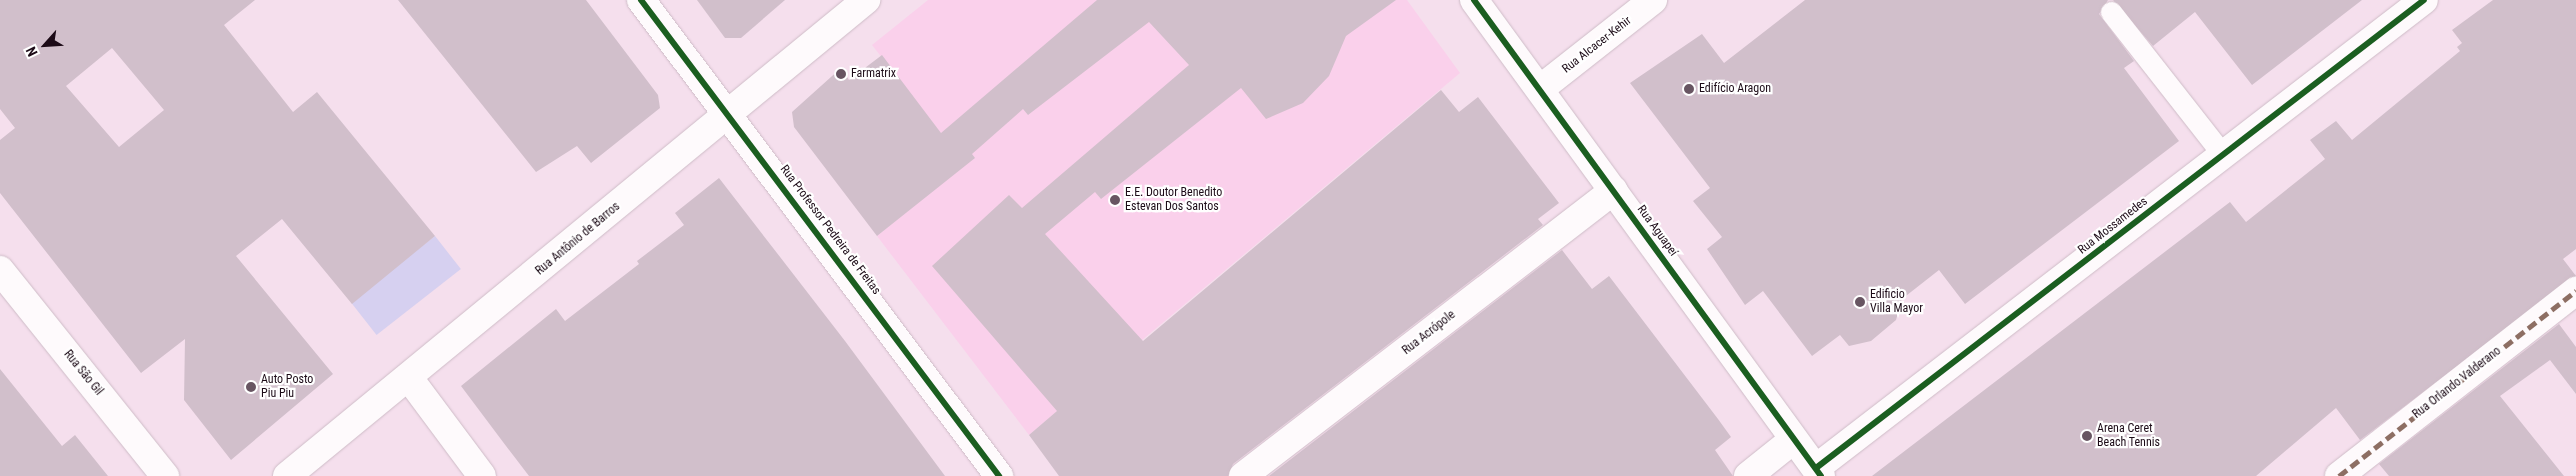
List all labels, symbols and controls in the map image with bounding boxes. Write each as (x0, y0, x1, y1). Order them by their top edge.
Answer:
street label: Rua Alcacer-Kehir (1560, 14, 1634, 76)
north arrow (20, 20, 70, 70)
text: N (22, 44, 41, 59)
place label: Farmatrix (851, 67, 896, 81)
marker: Farmatrix (835, 68, 847, 80)
place label: Edifício Aragon (1699, 82, 1771, 96)
marker: Edifício Aragon (1683, 83, 1695, 95)
street label: Rua Professor Pedreira de Freitas (777, 162, 883, 298)
place label: E.E. Doutor Benedito Estevan Dos Santos (1125, 186, 1222, 214)
marker: E.E. Doutor Benedito Estevan Dos Santos (1109, 194, 1121, 206)
street label: Rua Mossamedes (2075, 194, 2151, 258)
street label: Rua Antônio de Barros (533, 200, 623, 278)
street label: Rua Aguapeí (1634, 203, 1680, 259)
place label: Edificio Villa Mayor (1870, 288, 1923, 316)
marker: Edificio Villa Mayor (1854, 296, 1866, 308)
street label: Rua Acrópole (1400, 308, 1458, 358)
street label: Rua Orlando Valderano (2410, 344, 2504, 422)
street label: Rua São Gil (60, 347, 106, 399)
place label: Auto Posto Piu Piu (261, 373, 313, 401)
marker: Auto Posto Piu Piu (245, 381, 257, 393)
place label: Arena Ceret Beach Tennis (2097, 422, 2160, 450)
marker: Arena Ceret Beach Tennis (2081, 430, 2093, 442)

